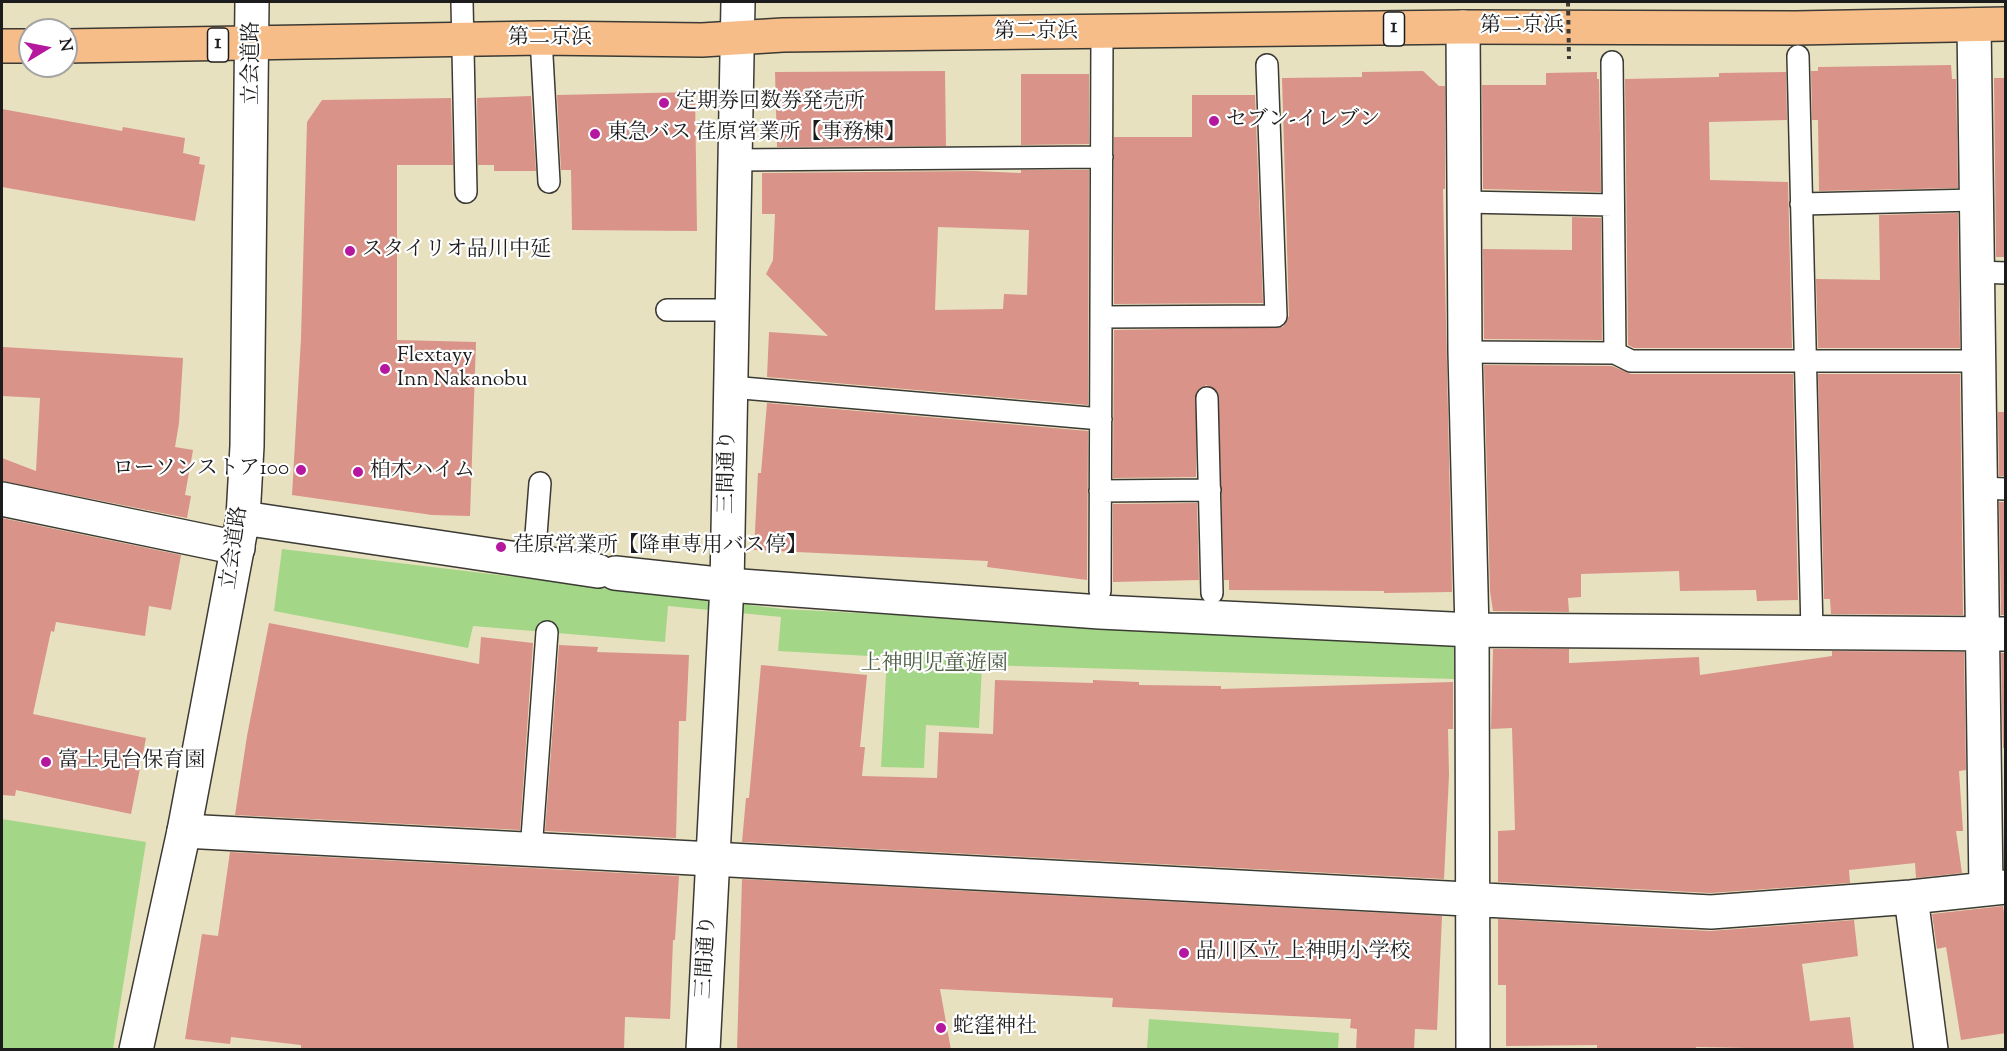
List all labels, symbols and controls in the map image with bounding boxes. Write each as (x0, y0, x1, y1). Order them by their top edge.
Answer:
road number: 1 (1384, 12, 1404, 46)
street label: 第二京浜 (1480, 14, 1564, 40)
north arrow (18, 18, 78, 78)
street label: 第二京浜 (994, 20, 1078, 46)
street label: 立会道路 (240, 21, 266, 105)
street label: 第二京浜 (508, 26, 592, 52)
road number: 1 (208, 28, 228, 62)
text: N (52, 37, 77, 53)
place label: 定期券回数券発売所 (676, 90, 865, 116)
marker: 定期券回数券発売所 (657, 96, 671, 110)
place label: セブン-イレブン (1226, 108, 1380, 134)
marker: セブン-イレブン (1207, 114, 1221, 128)
place label: 東急バス 荏原営業所【事務棟】 (607, 121, 905, 147)
marker: 東急バス 荏原営業所【事務棟】 (588, 127, 602, 141)
place label: スタイリオ品川中延 (362, 238, 551, 264)
marker: スタイリオ品川中延 (343, 244, 357, 258)
place label: Flextayy Inn Nakanobu (397, 344, 528, 394)
marker: Flextayy Inn Nakanobu (378, 362, 392, 376)
street label: 三間通り (716, 430, 742, 514)
place label: ローソンストア100 (113, 457, 289, 483)
place label: 柏木ハイム (370, 459, 475, 485)
marker: ローソンストア100 (294, 463, 308, 477)
marker: 柏木ハイム (351, 465, 365, 479)
street label: 立会道路 (218, 505, 254, 591)
place label: 荏原営業所【降車専用バス停】 (513, 534, 807, 560)
marker: 荏原営業所【降車専用バス停】 (494, 540, 508, 554)
park label: 上神明児童遊園 (861, 652, 1007, 678)
place label: 富士見台保育園 (58, 749, 205, 775)
marker: 富士見台保育園 (39, 755, 53, 769)
street label: 三間通り (693, 914, 723, 1000)
place label: 品川区立 上神明小学校 (1196, 940, 1410, 966)
marker: 品川区立 上神明小学校 (1177, 946, 1191, 960)
place label: 蛇窪神社 (953, 1015, 1037, 1041)
marker: 蛇窪神社 (934, 1021, 948, 1035)

